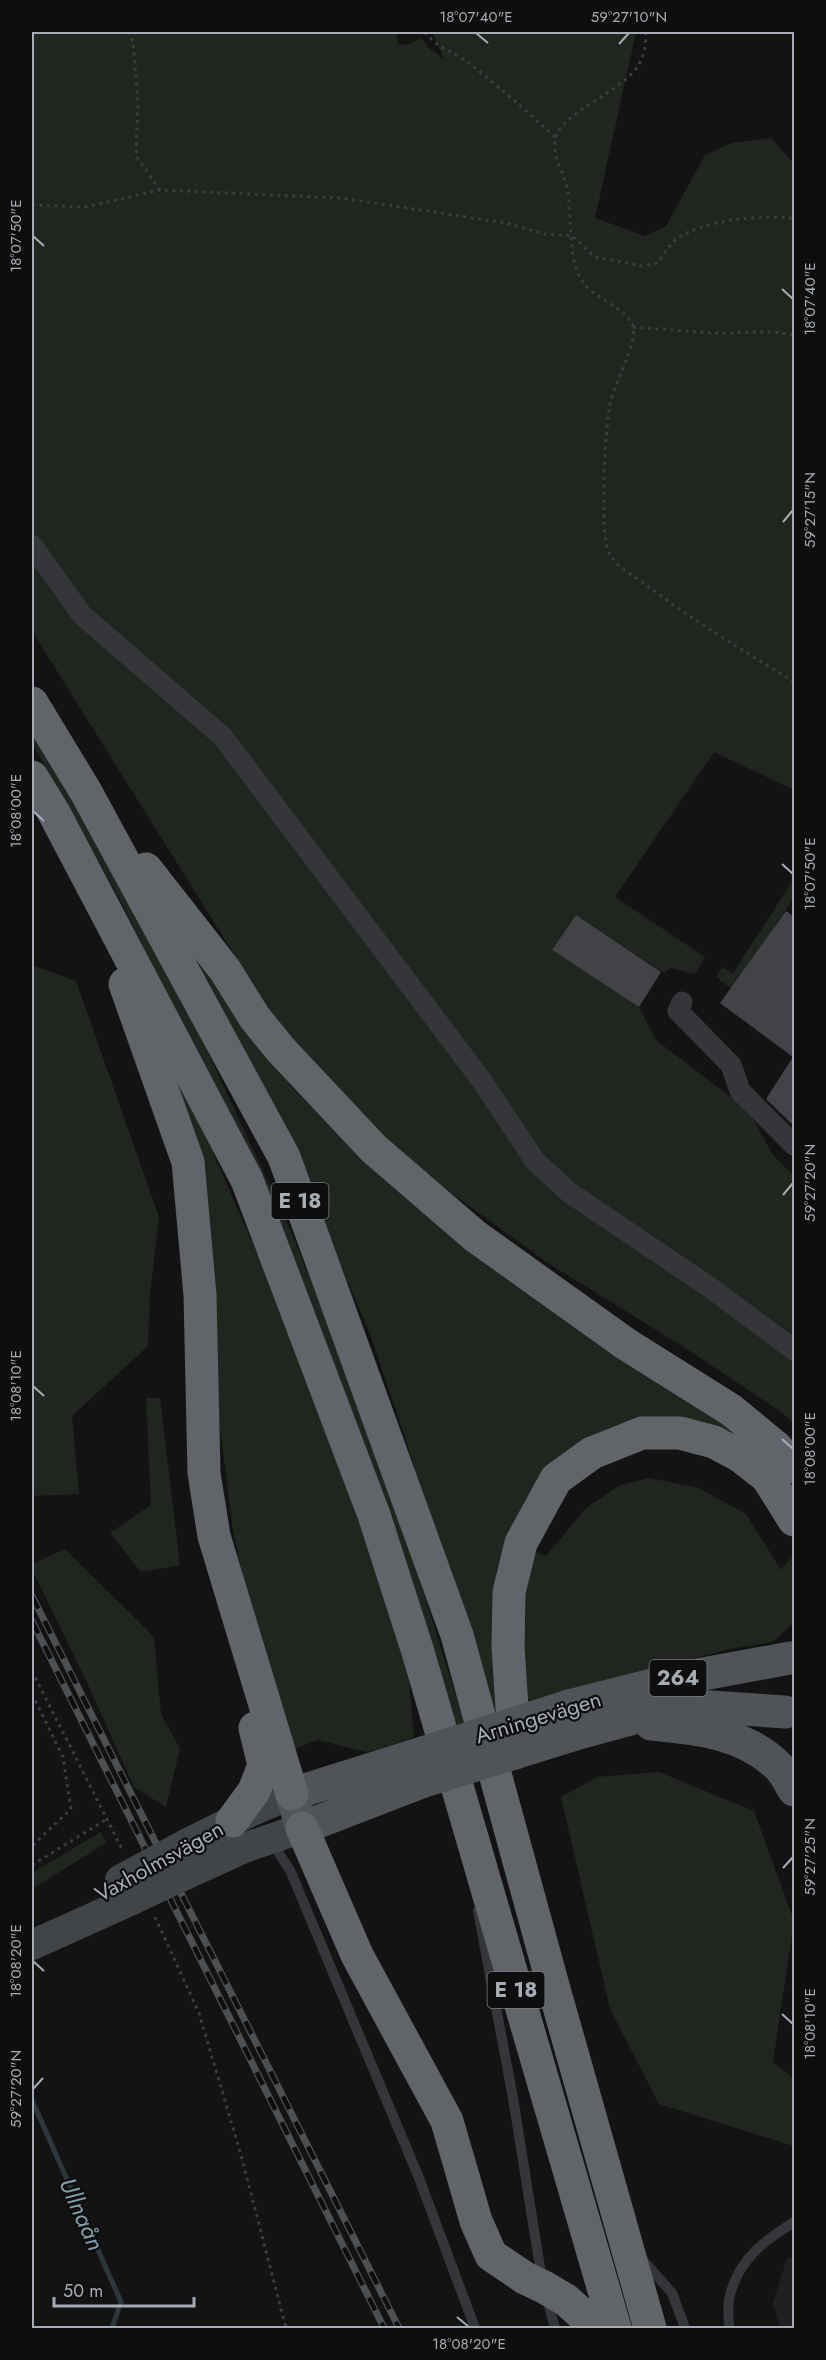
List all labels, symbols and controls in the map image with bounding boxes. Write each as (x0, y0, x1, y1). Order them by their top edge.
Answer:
text: 18°07'40"E (439, 6, 513, 28)
text: 59°27'10"N (591, 6, 667, 28)
text: 18°07'50"E (5, 200, 27, 272)
text: 18°07'40"E (799, 262, 821, 336)
text: 59°27'15"N (799, 472, 821, 548)
text: 18°08'00"E (5, 774, 27, 848)
text: 18°07'50"E (799, 838, 821, 910)
text: 59°27'20"N (799, 1144, 821, 1222)
road number: E 18 (272, 1183, 328, 1219)
text: 18°08'10"E (5, 1350, 27, 1422)
text: 18°08'00"E (799, 1412, 821, 1486)
road number: 264 (650, 1660, 706, 1696)
street label: Arningevägen (471, 1683, 605, 1751)
street label: Vaxholmsvägen (89, 1812, 229, 1910)
text: 59°27'25"N (799, 1818, 821, 1896)
text: 18°08'20"E (5, 1924, 27, 1998)
road number: E 18 (488, 1972, 544, 2008)
text: 18°08'10"E (799, 1988, 821, 2060)
text: 59°27'20"N (5, 2050, 27, 2128)
water label: Ullnaån (50, 2172, 114, 2256)
scale bar (54, 2270, 194, 2308)
text: 50 m (63, 2278, 103, 2304)
text: 18°08'20"E (432, 2333, 506, 2355)

